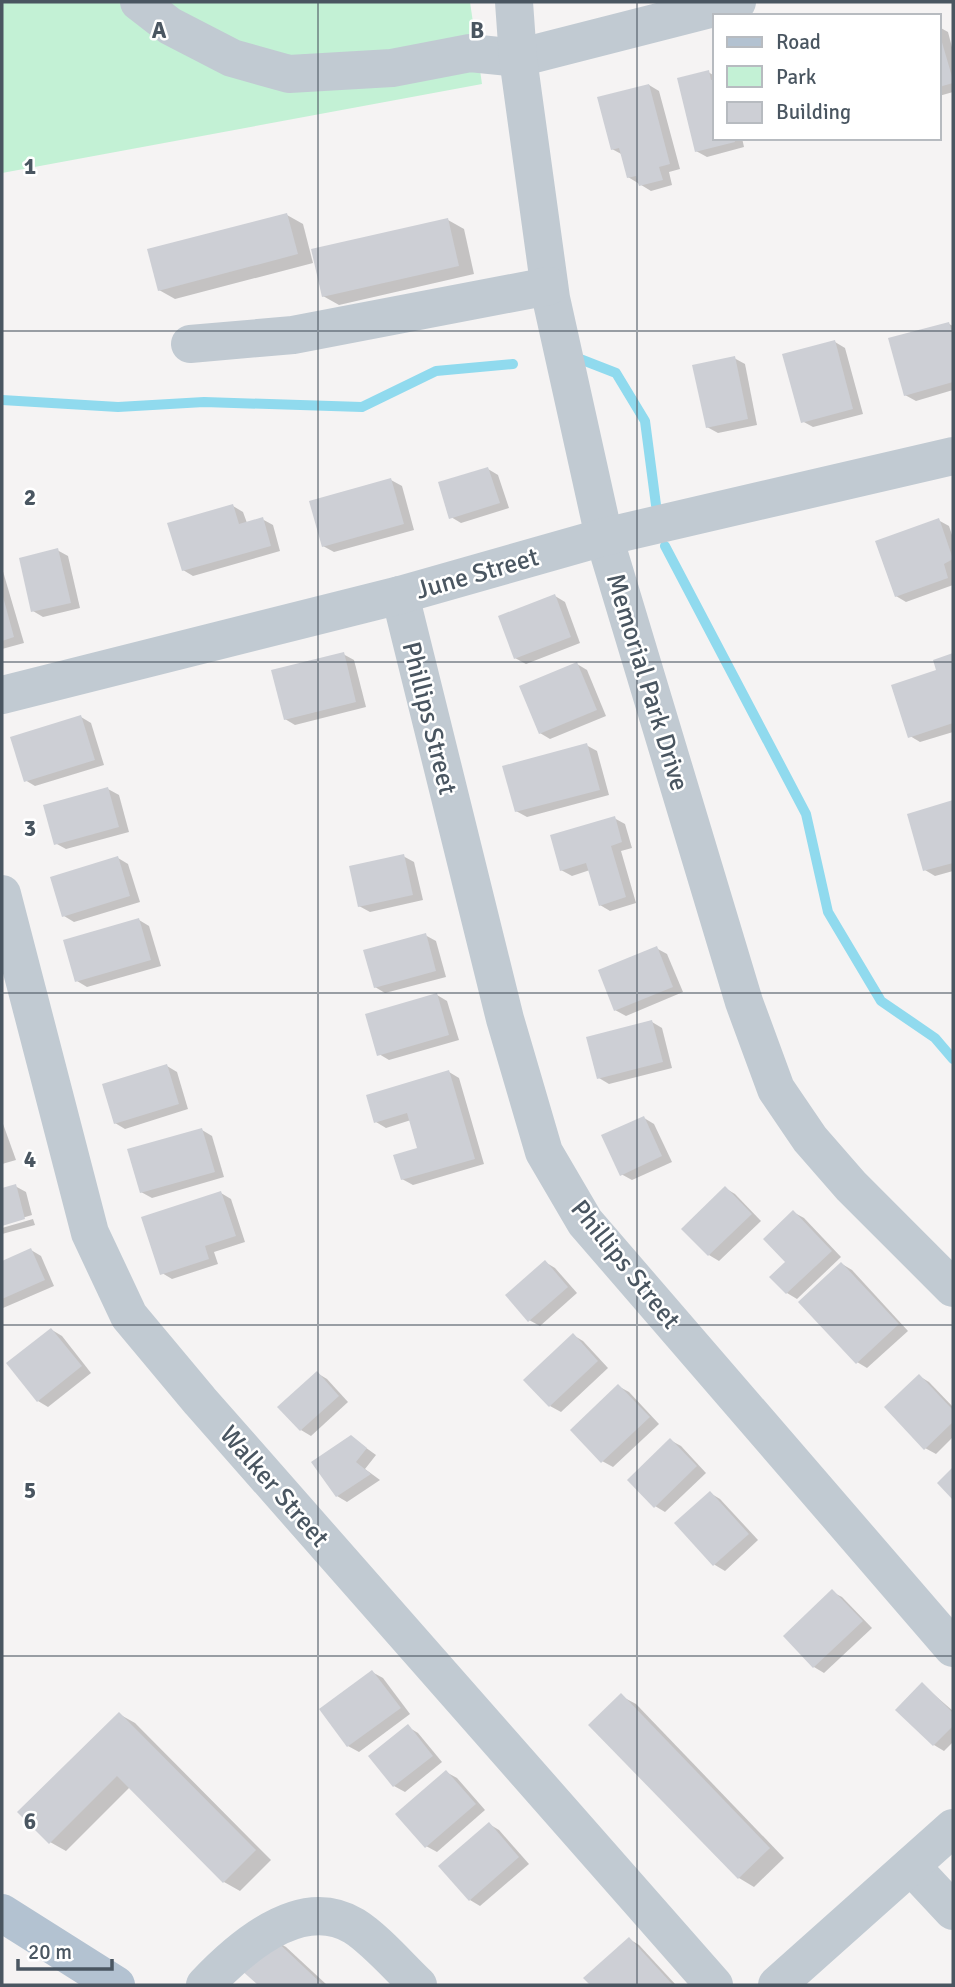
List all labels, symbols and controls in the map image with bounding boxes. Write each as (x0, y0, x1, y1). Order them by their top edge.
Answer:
legend (713, 14, 941, 140)
text: A (152, 16, 167, 45)
text: B (470, 16, 484, 45)
text: Road (776, 29, 821, 55)
text: Park (776, 64, 817, 90)
text: Building (776, 99, 851, 125)
text: 1 (24, 152, 36, 181)
text: 2 (24, 483, 36, 512)
street label: June Street (412, 541, 543, 607)
street label: Memorial Park Drive (599, 570, 695, 795)
street label: Phillips Street (395, 638, 463, 798)
text: 3 (24, 814, 36, 843)
text: 4 (24, 1145, 36, 1174)
street label: Phillips Street (564, 1194, 687, 1336)
street label: Walker Street (213, 1419, 336, 1554)
text: 5 (24, 1476, 36, 1505)
text: 6 (24, 1807, 36, 1836)
scale bar (18, 1927, 112, 1971)
text: 20 m (28, 1939, 72, 1965)

